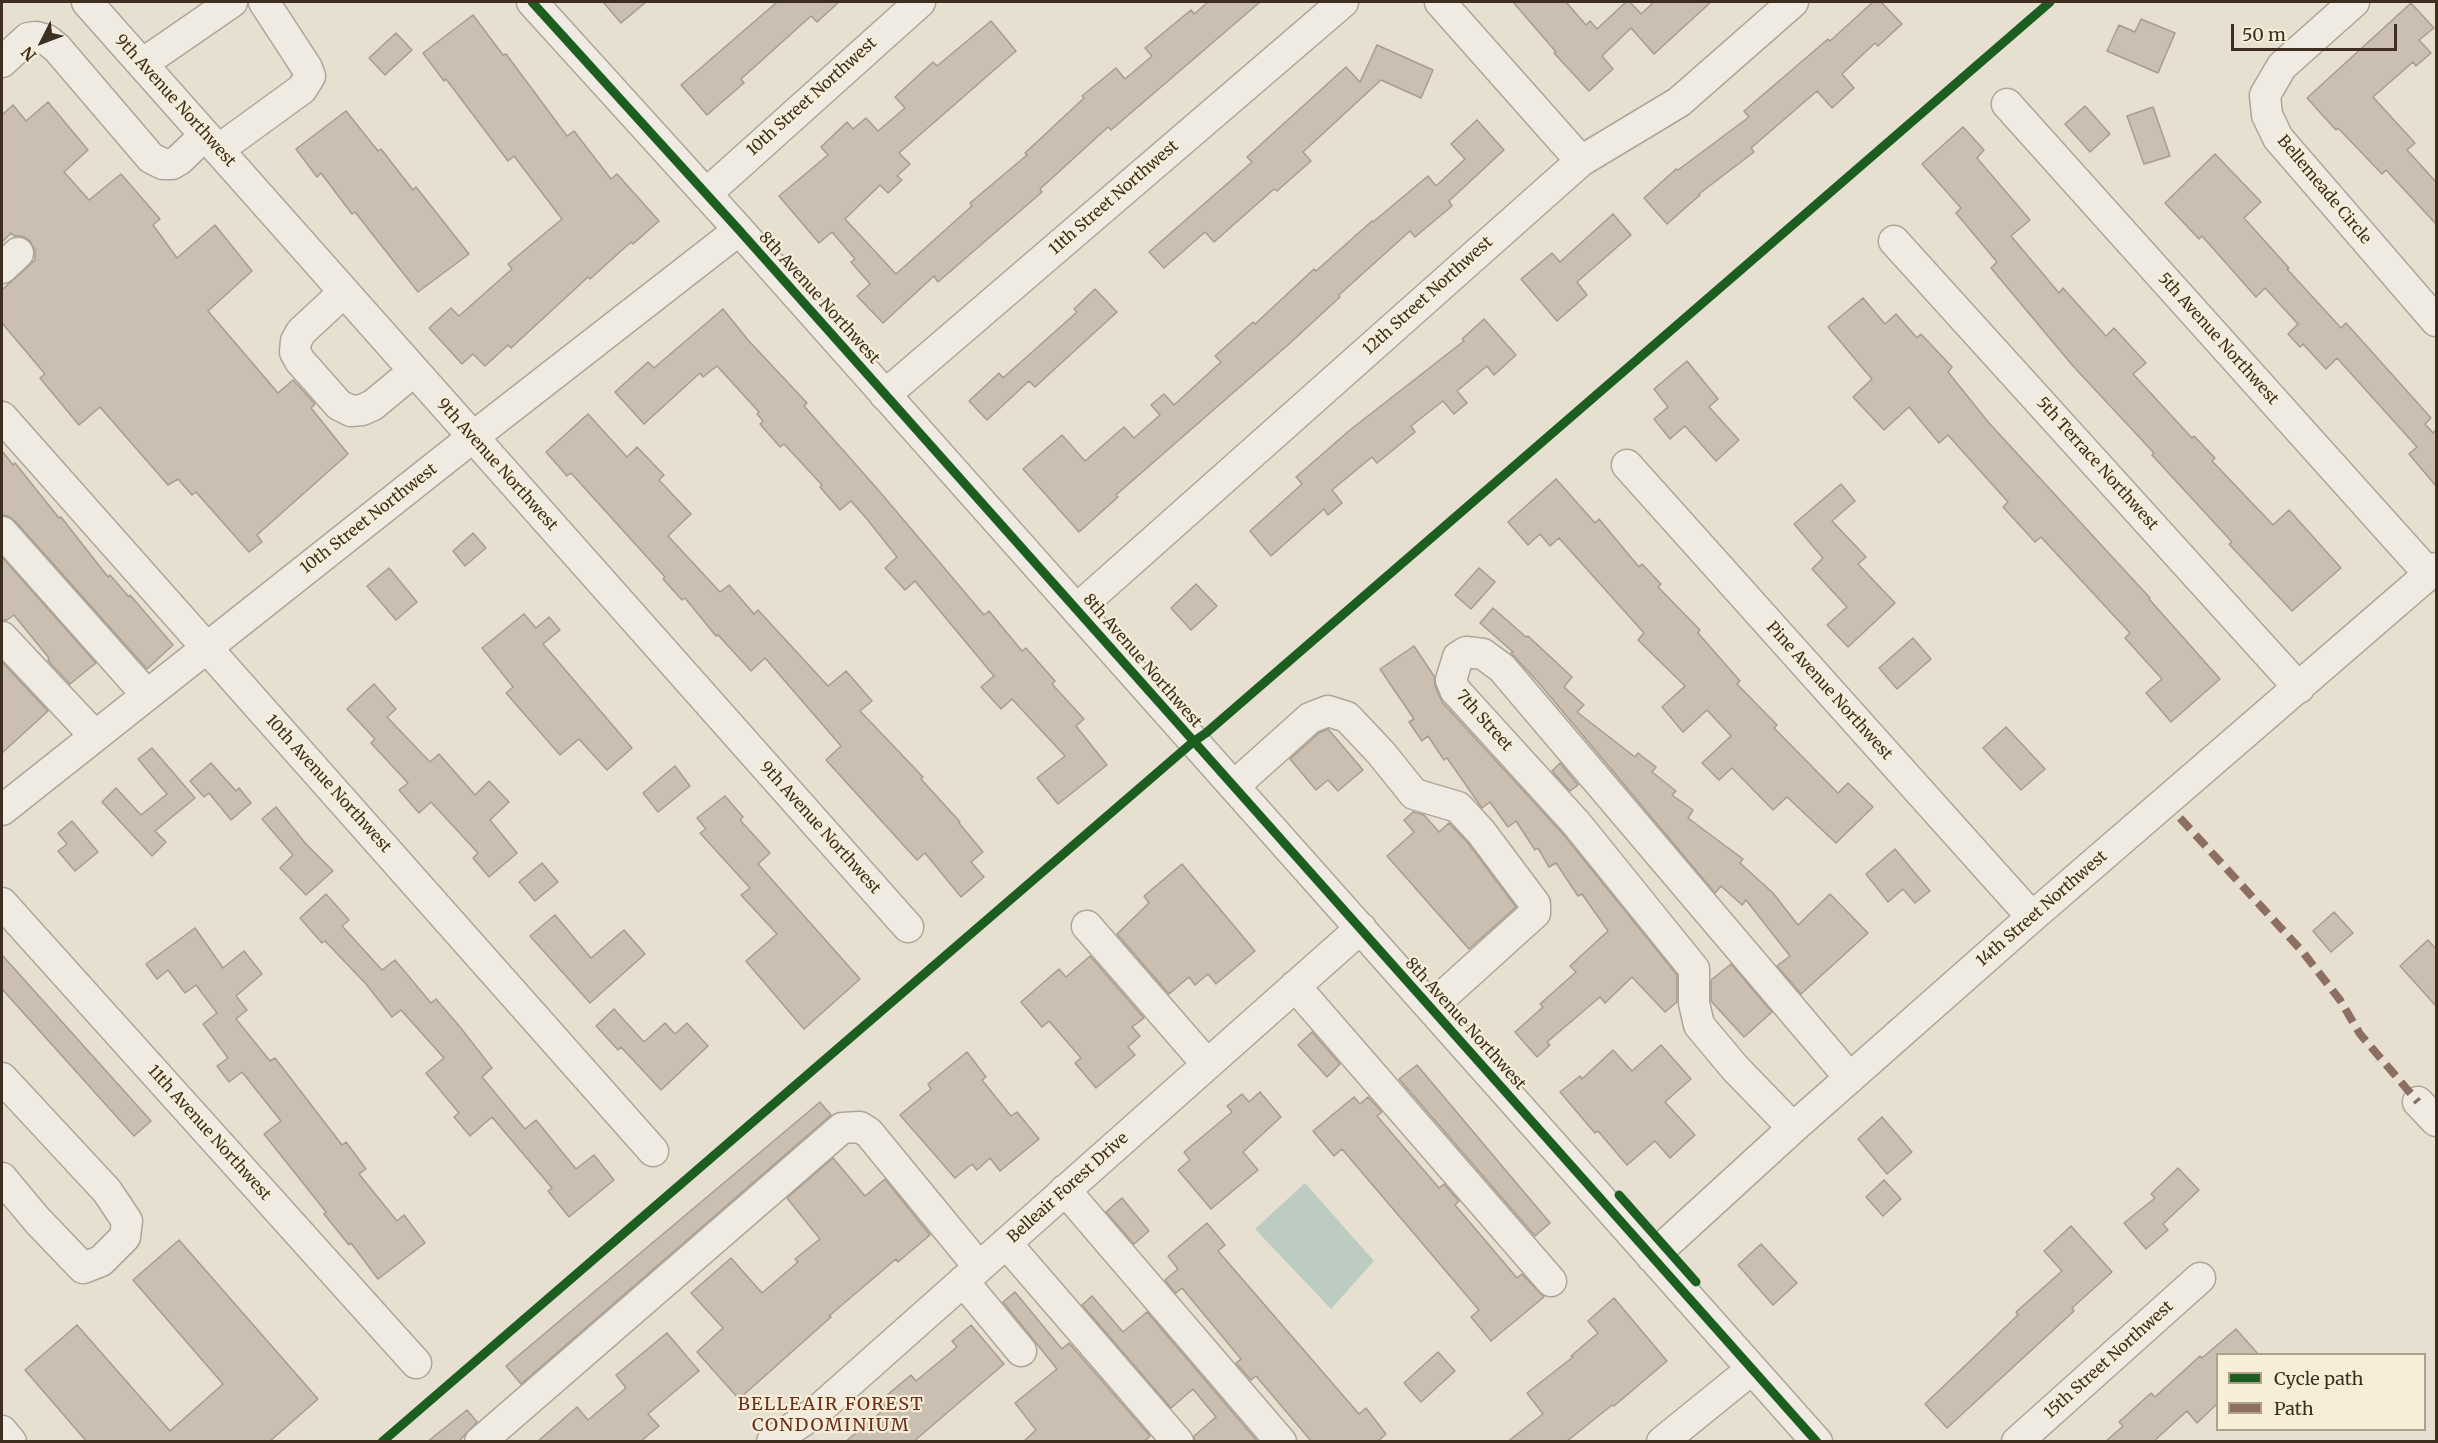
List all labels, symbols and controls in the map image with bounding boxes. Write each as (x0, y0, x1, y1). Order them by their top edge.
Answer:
north arrow (12, 12, 72, 72)
scale bar (2234, 12, 2400, 50)
text: 50 m (2242, 23, 2286, 46)
street label: 9th Avenue Northwest (111, 31, 239, 171)
street label: 10th Street Northwest (743, 34, 881, 160)
text: N (17, 43, 40, 65)
street label: Bellemeade Circle (2273, 132, 2375, 248)
street label: 11th Street Northwest (1046, 137, 1182, 259)
street label: 8th Avenue Northwest (755, 228, 883, 368)
street label: 12th Street Northwest (1359, 233, 1497, 359)
street label: 5th Avenue Northwest (2154, 269, 2282, 409)
street label: 5th Terrace Northwest (2032, 393, 2162, 535)
street label: 9th Avenue Northwest (433, 395, 561, 535)
street label: 10th Street Northwest (297, 460, 441, 578)
street label: 8th Avenue Northwest (1079, 590, 1205, 732)
street label: Pine Avenue Northwest (1762, 618, 1896, 764)
street label: 7th Street (1452, 687, 1516, 755)
street label: 10th Avenue Northwest (261, 711, 395, 857)
street label: 9th Avenue Northwest (756, 758, 884, 898)
street label: 14th Street Northwest (1973, 847, 2111, 971)
street label: 8th Avenue Northwest (1401, 954, 1529, 1094)
street label: 11th Avenue Northwest (143, 1062, 275, 1204)
street label: Belleair Forest Drive (1004, 1129, 1132, 1247)
street label: 15th Street Northwest (2041, 1297, 2177, 1423)
legend (2216, 1353, 2426, 1431)
text: Cycle path (2274, 1367, 2363, 1390)
district label: BELLEAIR FOREST CONDOMINIUM (738, 1394, 924, 1436)
text: Path (2274, 1397, 2314, 1420)

